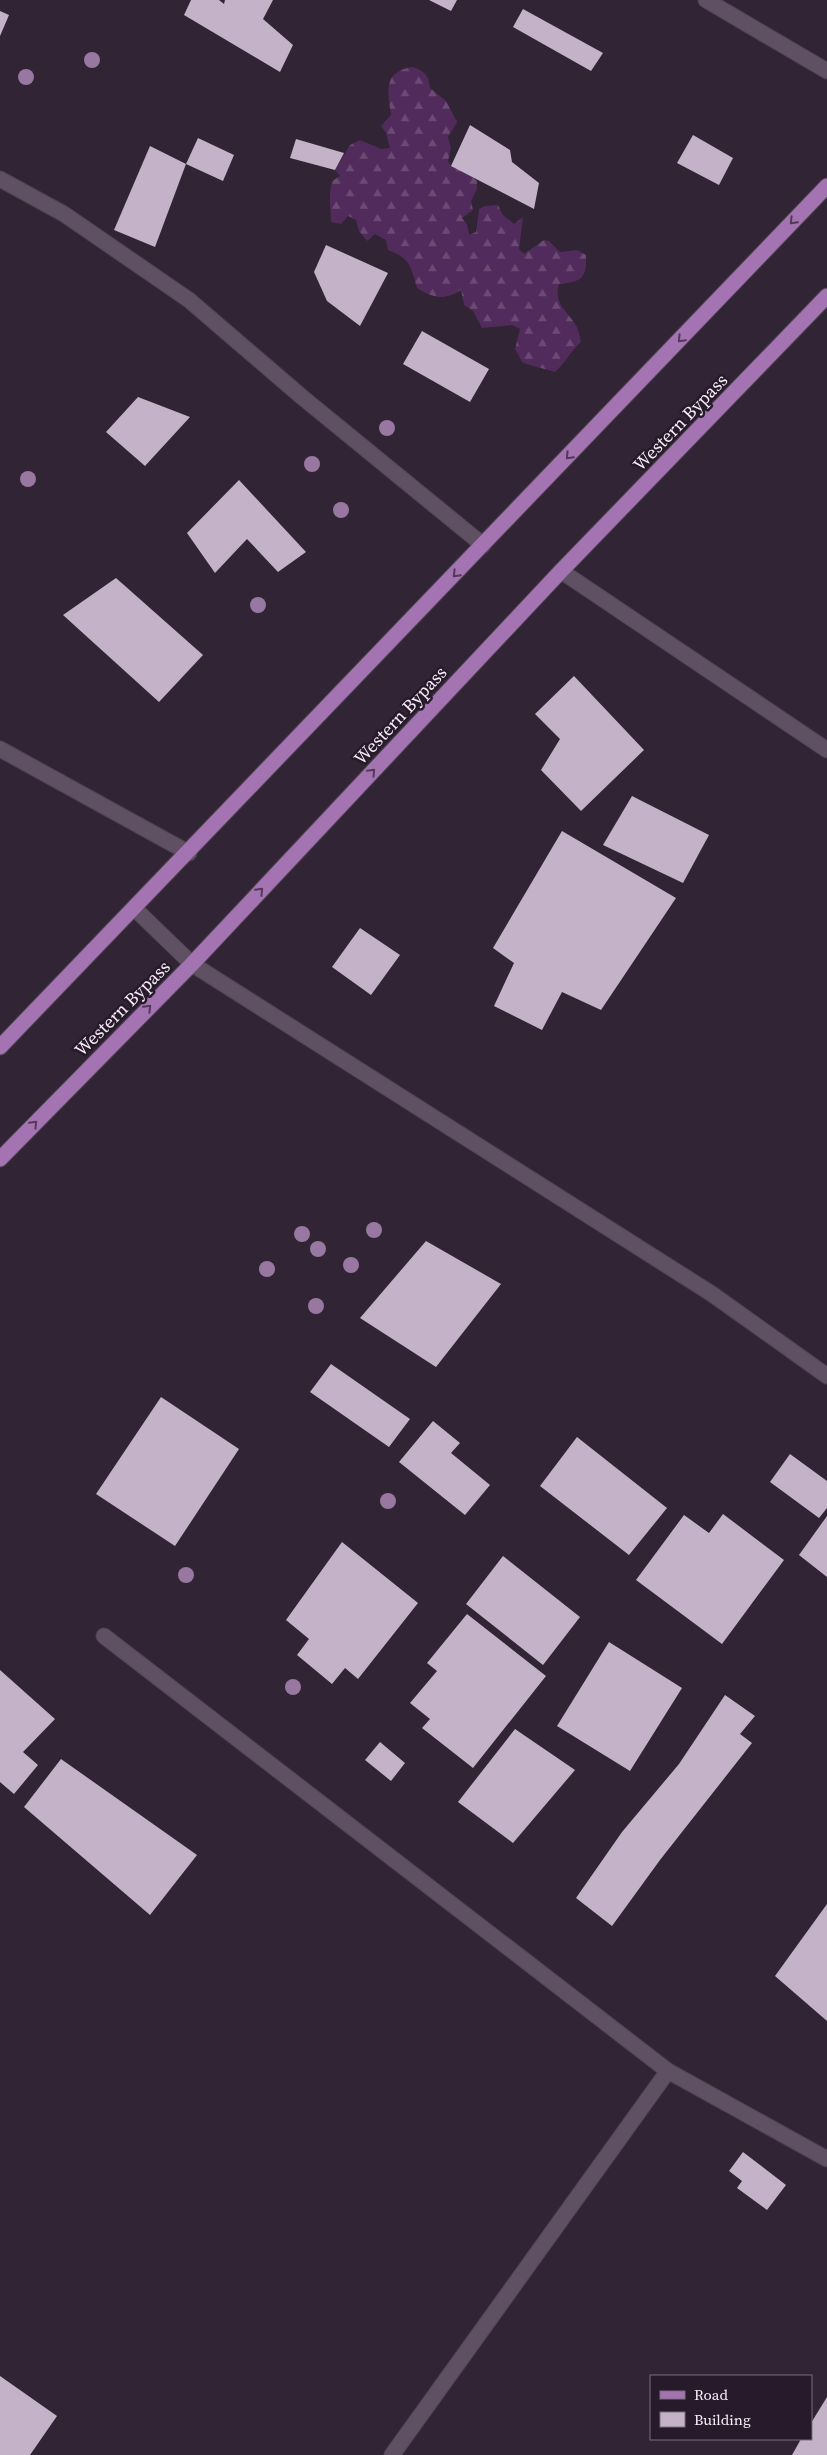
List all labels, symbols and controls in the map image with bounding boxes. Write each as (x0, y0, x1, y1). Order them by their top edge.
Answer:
one-way arrow (790, 216, 799, 225)
one-way arrow (678, 333, 687, 342)
street label: Western Bypass (627, 368, 733, 476)
one-way arrow (565, 450, 574, 459)
one-way arrow (453, 568, 462, 577)
street label: Western Bypass (348, 660, 452, 770)
one-way arrow (366, 769, 375, 778)
one-way arrow (254, 887, 263, 896)
street label: Western Bypass (68, 954, 176, 1062)
one-way arrow (142, 1005, 151, 1014)
one-way arrow (28, 1121, 37, 1130)
legend (650, 2375, 812, 2440)
text: Road (694, 2384, 728, 2405)
text: Building (694, 2409, 751, 2430)

